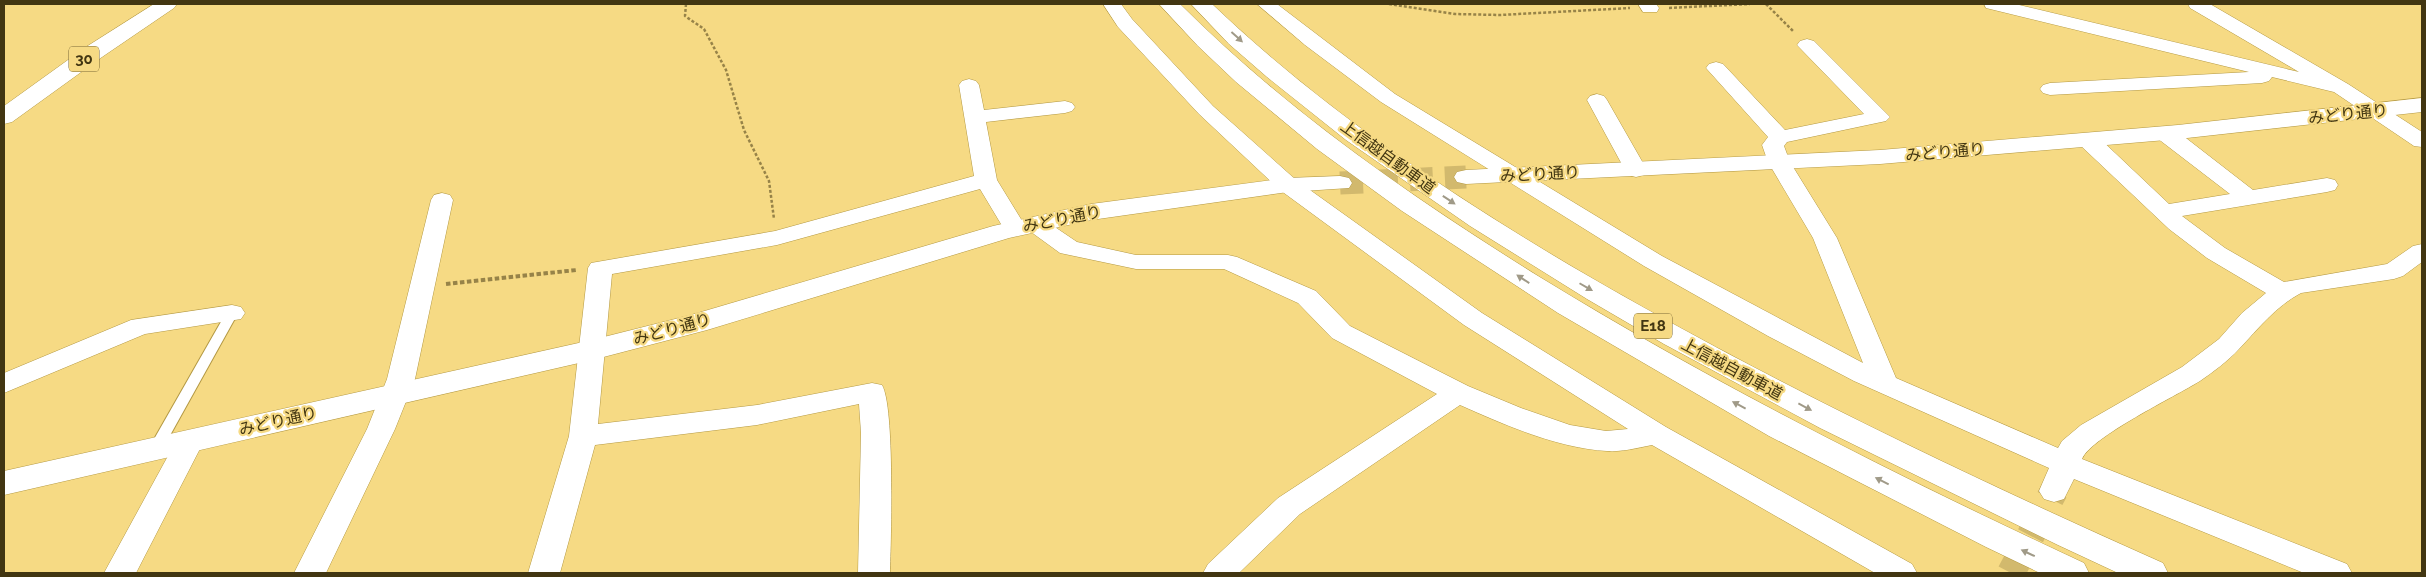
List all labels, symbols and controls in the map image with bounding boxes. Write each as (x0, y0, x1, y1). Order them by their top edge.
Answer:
one-way arrow (1230, 32, 1243, 43)
road number: 30 (69, 46, 99, 72)
street label: みどり通り (2307, 100, 2389, 128)
street label: 上信越自動車道 (1337, 116, 1439, 198)
street label: みどり通り (1904, 139, 1986, 165)
street label: みどり通り (1500, 162, 1580, 186)
one-way arrow (1442, 195, 1455, 205)
street label: みどり通り (1021, 202, 1103, 236)
one-way arrow (1516, 274, 1529, 284)
one-way arrow (1580, 282, 1593, 291)
street label: みどり通り (631, 309, 713, 349)
road number: E18 (1634, 314, 1672, 338)
street label: 上信越自動車道 (1678, 334, 1786, 404)
one-way arrow (1731, 401, 1746, 409)
street label: みどり通り (237, 403, 319, 439)
one-way arrow (1798, 403, 1812, 411)
one-way arrow (1875, 476, 1890, 485)
one-way arrow (2021, 548, 2035, 556)

